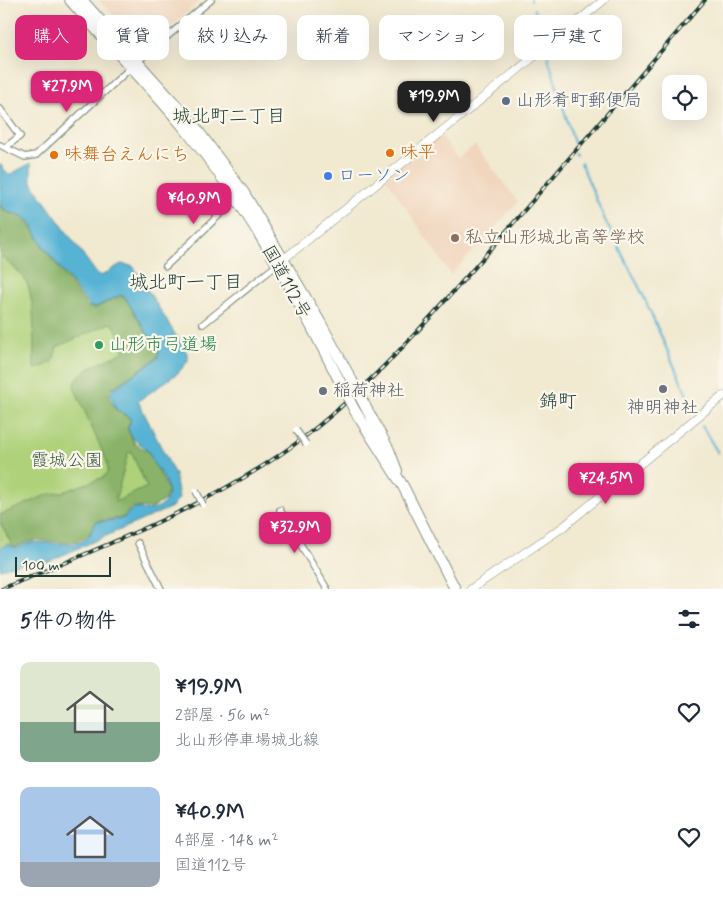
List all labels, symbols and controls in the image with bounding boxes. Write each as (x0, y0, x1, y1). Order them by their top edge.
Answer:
chip: 購入 (15, 15, 87, 60)
chip: 賃貸 (97, 15, 169, 60)
chip: 絞り込み (179, 15, 287, 60)
chip: 新着 (297, 15, 369, 60)
chip: マンション (379, 15, 504, 60)
chip: 一戸建て (514, 15, 622, 60)
pin: ¥27.9M (26, 70, 108, 113)
map controls (662, 75, 707, 120)
button: locate (662, 75, 707, 120)
text: ¥27.9M (42, 76, 92, 97)
pin: ¥19.9M (393, 80, 475, 123)
text: ¥19.9M (408, 86, 460, 107)
place label: 山形肴町郵便局 (516, 89, 642, 113)
marker: 山形肴町郵便局 (500, 95, 512, 107)
district label: 城北町二丁目 (172, 104, 286, 129)
place label: 味平 (400, 141, 436, 165)
place label: 味舞台えんにち (64, 143, 189, 167)
marker: 味平 (384, 147, 396, 159)
marker: 味舞台えんにち (48, 149, 60, 161)
place label: ローソン (338, 164, 410, 188)
marker: ローソン (322, 170, 334, 182)
pin: ¥40.9M (153, 182, 235, 225)
text: ¥40.9M (168, 188, 220, 209)
place label: 私立山形城北高等学校 (465, 226, 645, 250)
marker: 私立山形城北高等学校 (449, 232, 461, 244)
street label: 国道112号 (256, 241, 316, 323)
district label: 城北町一丁目 (129, 270, 243, 295)
place label: 山形市弓道場 (109, 333, 217, 357)
marker: 山形市弓道場 (93, 339, 105, 351)
place label: 稲荷神社 (333, 379, 405, 403)
marker: 神明神社 (657, 383, 669, 395)
marker: 稲荷神社 (317, 385, 329, 397)
district label: 錦町 (539, 389, 577, 414)
place label: 神明神社 (627, 396, 699, 420)
park label: 霞城公園 (31, 449, 103, 473)
pin: ¥24.5M (565, 462, 647, 505)
text: ¥24.5M (579, 468, 633, 489)
pin: ¥32.9M (254, 512, 336, 554)
text: ¥32.9M (270, 517, 320, 538)
scale bar (15, 554, 111, 577)
text: 100 m (22, 557, 60, 575)
icon: filters (675, 605, 703, 633)
text: 5件の物件 (20, 607, 117, 635)
text: ¥19.9M (175, 673, 242, 701)
icon: home (60, 682, 120, 742)
icon: heart (675, 698, 703, 726)
text: 2部屋 · 56 m² (175, 705, 270, 726)
text: 北山形停車場城北線 (175, 730, 319, 751)
text: ¥40.9M (175, 798, 244, 826)
icon: home (60, 807, 120, 867)
icon: heart (675, 823, 703, 851)
text: 4部屋 · 148 m² (175, 830, 278, 851)
text: 国道112号 (175, 855, 247, 876)

